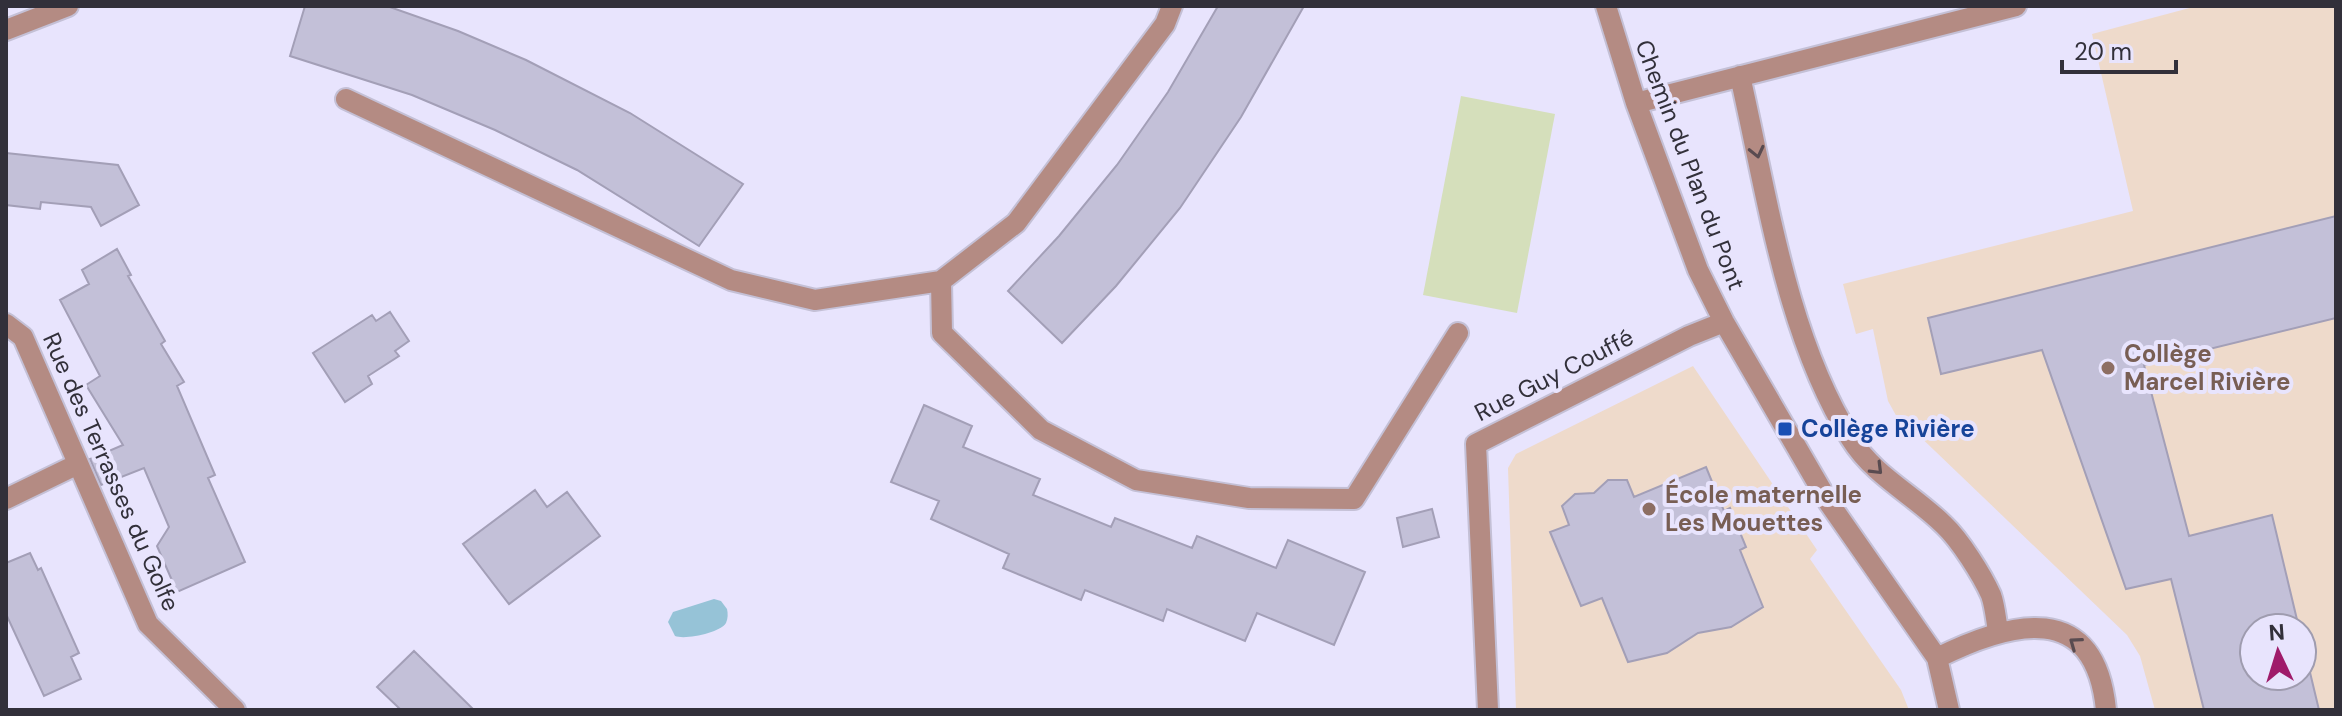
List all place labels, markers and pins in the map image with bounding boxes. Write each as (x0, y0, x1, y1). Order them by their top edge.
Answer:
place label: Collège Marcel Rivière (2124, 338, 2290, 397)
marker: Collège Marcel Rivière (2099, 359, 2117, 377)
place label: Collège Rivière (1801, 413, 1975, 444)
marker: Collège Rivière (1776, 420, 1794, 438)
place label: École maternelle Les Mouettes (1665, 478, 1862, 538)
marker: École maternelle Les Mouettes (1640, 500, 1658, 518)

